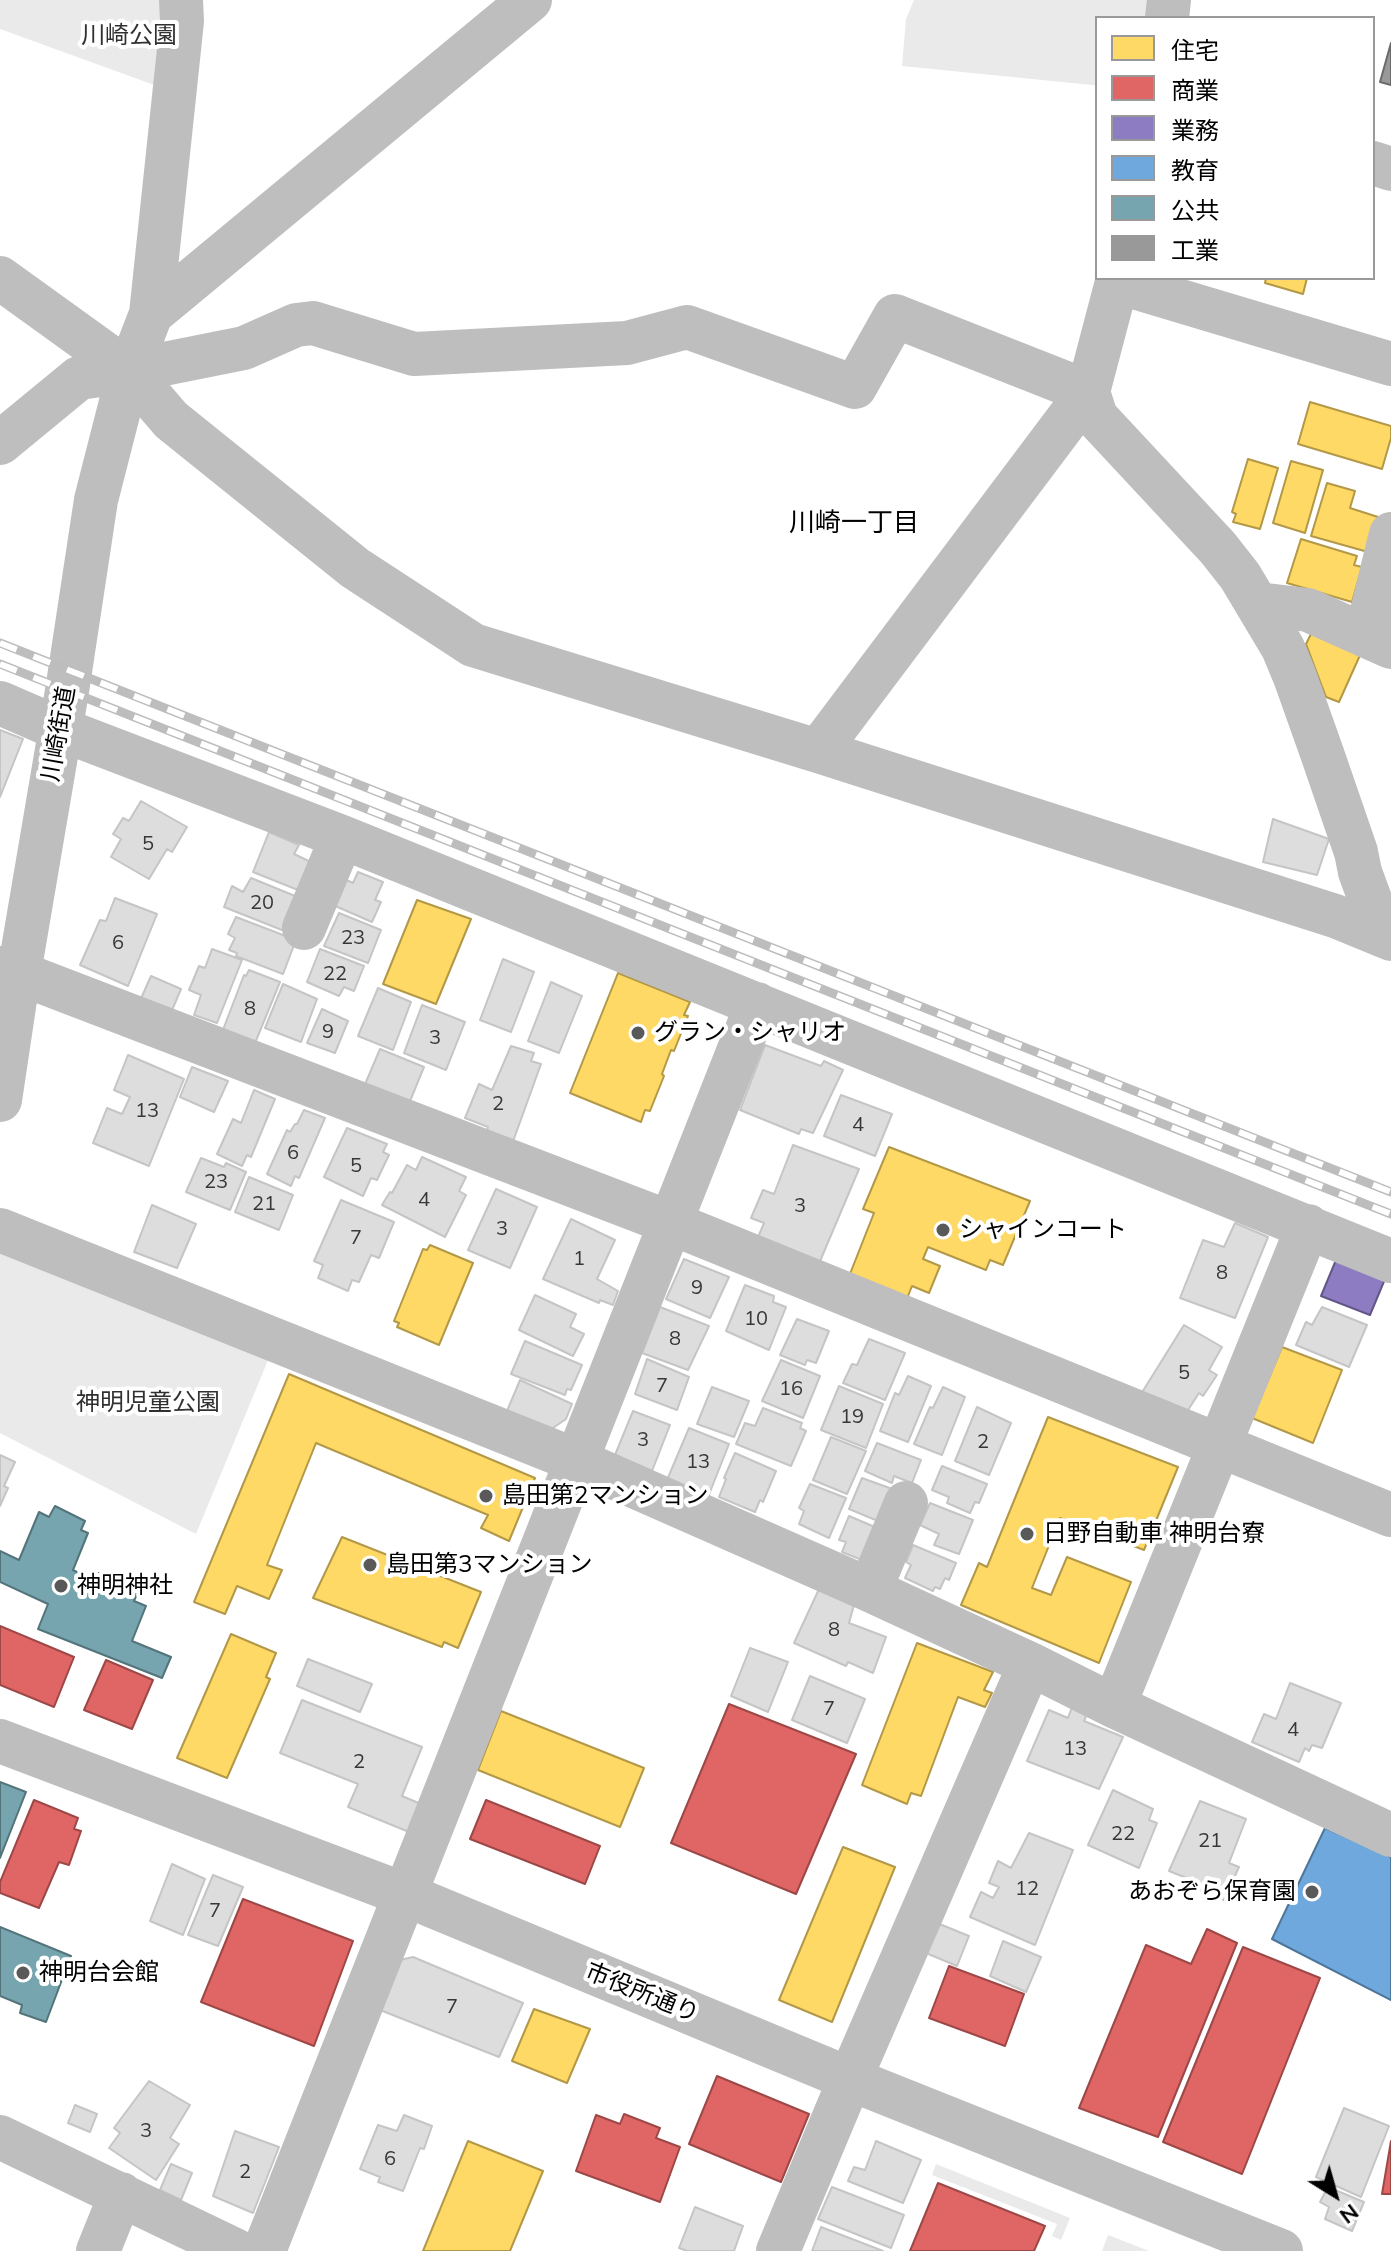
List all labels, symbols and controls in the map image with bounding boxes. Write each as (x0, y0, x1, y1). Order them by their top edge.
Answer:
legend (1095, 16, 1375, 280)
park label: 川崎公園 (81, 22, 177, 50)
text: 住宅 (1171, 35, 1219, 65)
text: 商業 (1171, 75, 1219, 105)
text: 業務 (1171, 115, 1219, 145)
text: 教育 (1171, 155, 1219, 185)
text: 公共 (1171, 195, 1219, 225)
text: 工業 (1171, 235, 1219, 265)
district label: 川崎一丁目 (789, 507, 919, 539)
street label: 川崎街道 (36, 684, 82, 784)
house number: 5 (142, 832, 154, 856)
house number: 20 (250, 891, 274, 915)
house number: 23 (341, 926, 365, 950)
house number: 6 (112, 931, 124, 955)
house number: 22 (323, 962, 347, 986)
house number: 8 (244, 997, 256, 1021)
place label: グラン・シャリオ (654, 1019, 846, 1047)
house number: 9 (322, 1020, 334, 1044)
marker: グラン・シャリオ (629, 1024, 647, 1042)
house number: 3 (429, 1026, 441, 1050)
house number: 2 (492, 1092, 504, 1116)
house number: 13 (135, 1099, 159, 1123)
house number: 4 (852, 1113, 864, 1137)
house number: 6 (287, 1141, 299, 1165)
house number: 5 (350, 1154, 362, 1178)
house number: 23 (204, 1170, 228, 1194)
house number: 4 (418, 1188, 430, 1212)
house number: 21 (252, 1192, 276, 1216)
house number: 3 (794, 1194, 806, 1218)
place label: シャインコート (959, 1216, 1127, 1244)
house number: 3 (496, 1217, 508, 1241)
marker: シャインコート (934, 1221, 952, 1239)
house number: 7 (350, 1226, 362, 1250)
house number: 1 (573, 1247, 585, 1271)
house number: 8 (1216, 1261, 1228, 1285)
house number: 9 (691, 1276, 703, 1300)
house number: 10 (744, 1307, 768, 1331)
house number: 8 (669, 1327, 681, 1351)
house number: 5 (1178, 1361, 1190, 1385)
house number: 7 (656, 1374, 668, 1398)
house number: 16 (779, 1377, 803, 1401)
park label: 神明児童公園 (76, 1389, 220, 1417)
house number: 19 (840, 1405, 864, 1429)
house number: 3 (637, 1428, 649, 1452)
house number: 2 (977, 1430, 989, 1454)
house number: 13 (686, 1450, 710, 1474)
place label: 島田第2マンション (502, 1482, 708, 1510)
marker: 島田第2マンション (477, 1487, 495, 1505)
place label: 日野自動車 神明台寮 (1043, 1520, 1265, 1548)
marker: 日野自動車 神明台寮 (1018, 1525, 1036, 1543)
place label: 島田第3マンション (386, 1551, 592, 1579)
marker: 島田第3マンション (361, 1556, 379, 1574)
place label: 神明神社 (77, 1572, 173, 1600)
marker: 神明神社 (52, 1577, 70, 1595)
house number: 8 (828, 1618, 840, 1642)
house number: 7 (823, 1697, 835, 1721)
house number: 4 (1287, 1718, 1299, 1742)
house number: 13 (1063, 1737, 1087, 1761)
house number: 2 (353, 1750, 365, 1774)
house number: 22 (1111, 1822, 1135, 1846)
house number: 21 (1198, 1829, 1222, 1853)
house number: 12 (1015, 1877, 1039, 1901)
place label: あおぞら保育園 (1128, 1878, 1296, 1906)
marker: あおぞら保育園 (1303, 1883, 1321, 1901)
house number: 7 (209, 1899, 221, 1923)
street label: 市役所通り (581, 1957, 703, 2029)
place label: 神明台会館 (39, 1959, 159, 1987)
marker: 神明台会館 (14, 1964, 32, 1982)
house number: 7 (446, 1995, 458, 2019)
house number: 3 (140, 2119, 152, 2143)
house number: 6 (384, 2147, 396, 2171)
north arrow (1295, 2155, 1375, 2235)
house number: 2 (239, 2160, 251, 2184)
text: N (1334, 2198, 1365, 2230)

